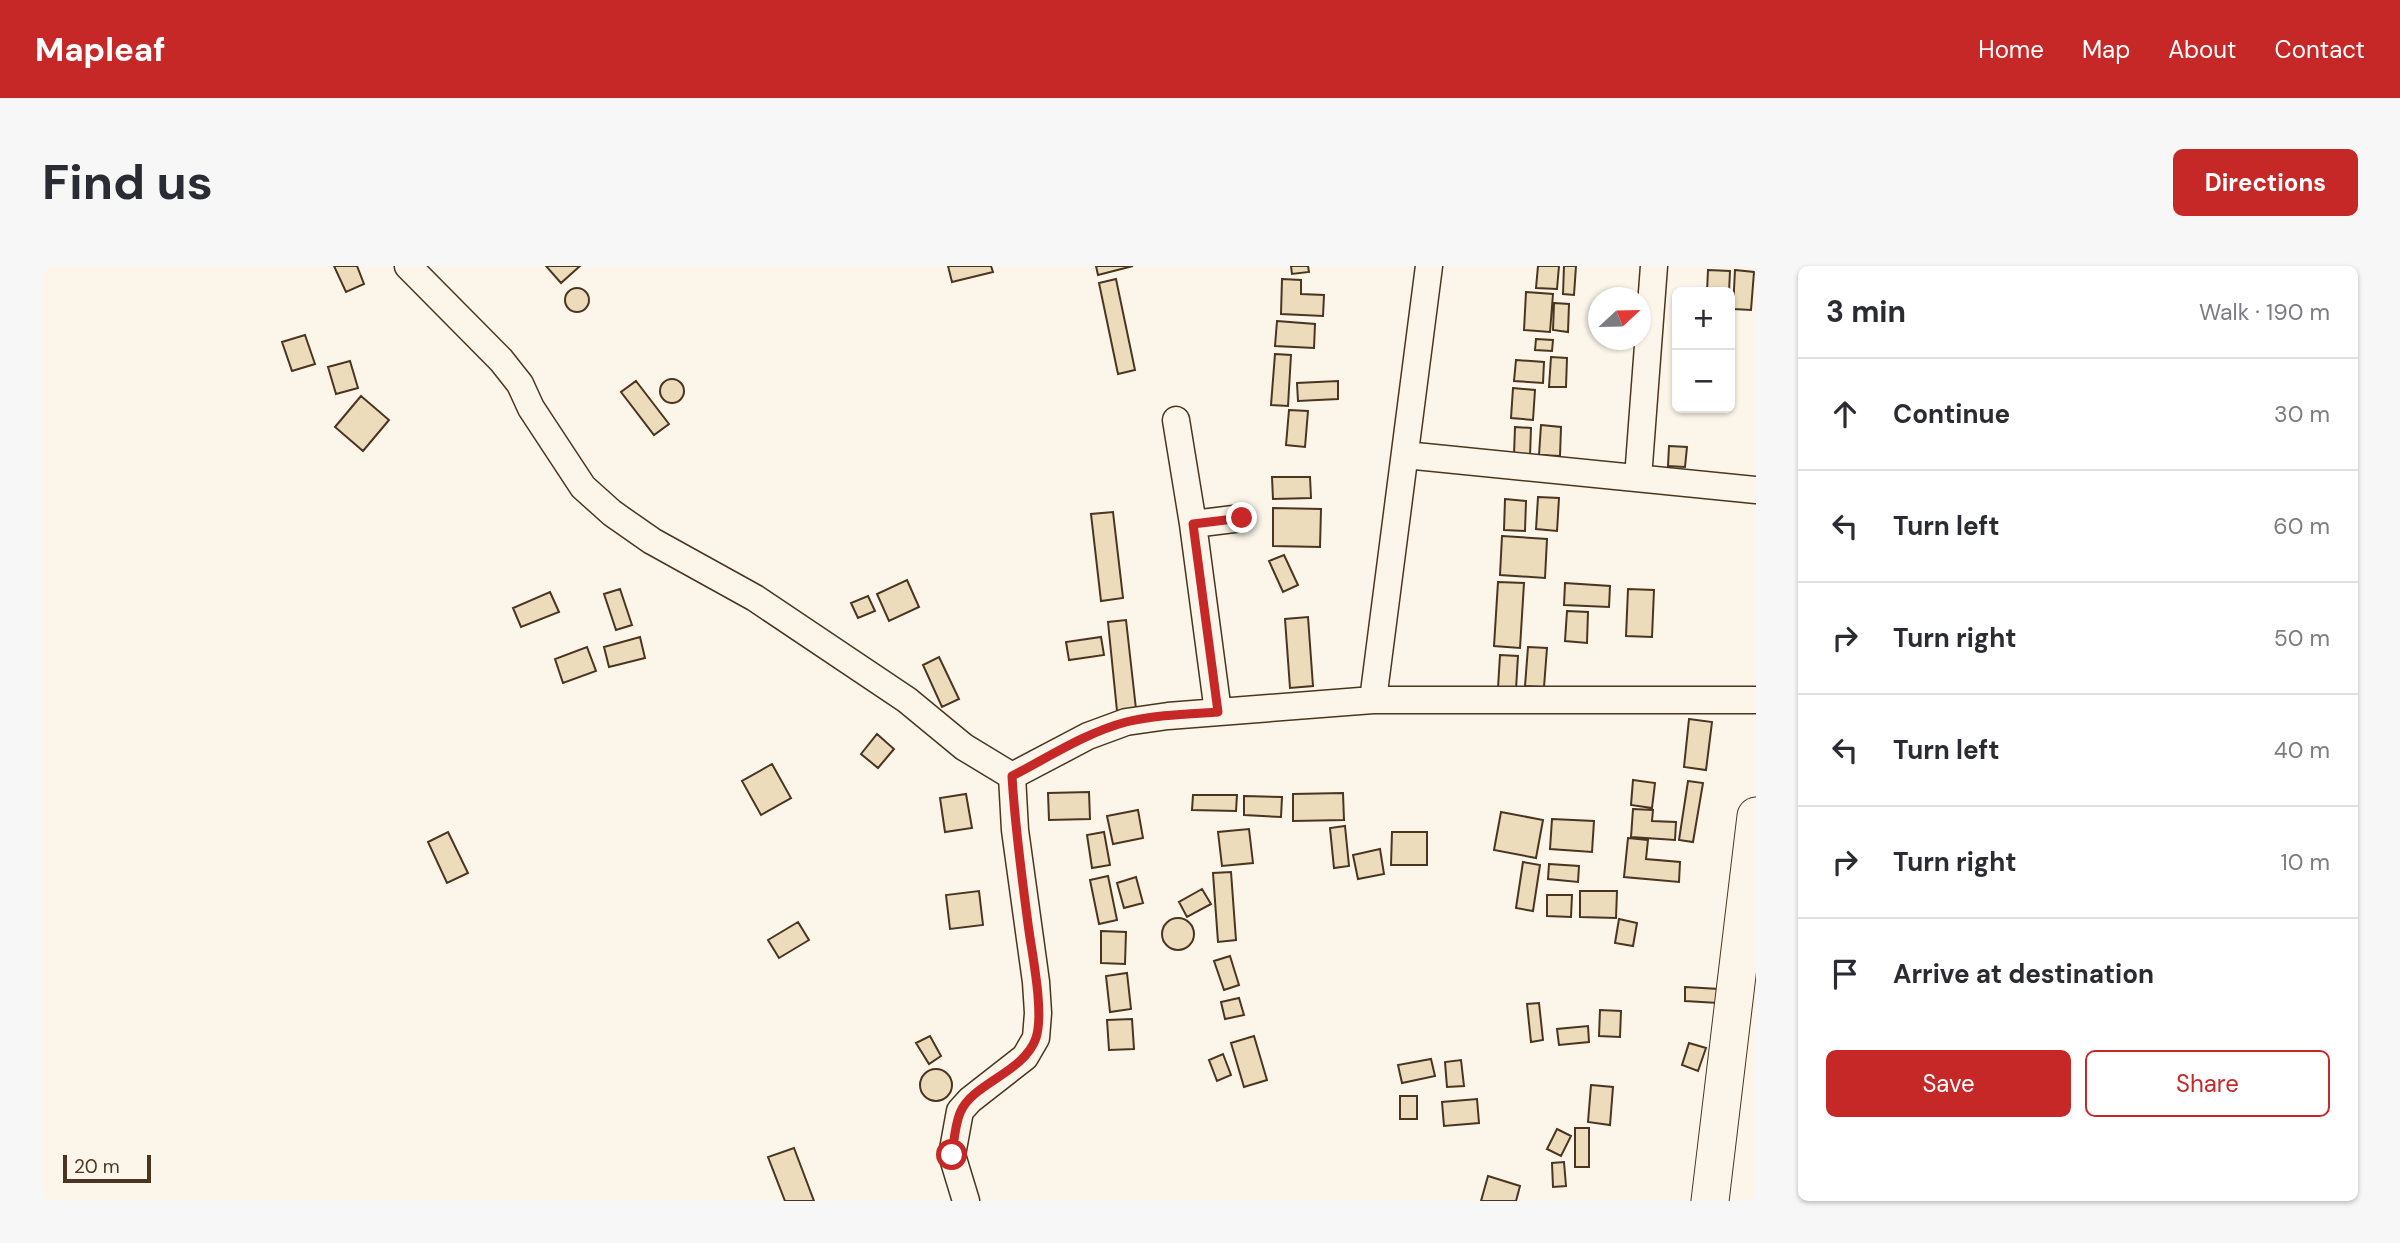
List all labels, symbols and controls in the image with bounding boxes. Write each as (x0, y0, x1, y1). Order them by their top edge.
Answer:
text: Mapleaf (35, 28, 165, 71)
text: Home (1978, 34, 2044, 65)
text: Map (2082, 34, 2130, 65)
text: About (2168, 34, 2237, 65)
text: Contact (2275, 34, 2365, 65)
button: Directions (2173, 149, 2358, 216)
text: Find us (42, 150, 213, 214)
north arrow (1588, 287, 1651, 350)
map controls (1672, 287, 1735, 413)
button: + (1672, 287, 1735, 350)
text: 3 min (1826, 292, 1906, 331)
text: Walk · 190 m (2199, 297, 2330, 327)
button: − (1672, 350, 1735, 413)
icon: ahead (1826, 395, 1864, 433)
text: Continue (1893, 397, 2010, 431)
text: 30 m (2274, 399, 2330, 429)
route end (1226, 502, 1257, 533)
icon: left (1826, 507, 1864, 545)
text: Turn left (1893, 509, 2000, 543)
text: 60 m (2273, 511, 2330, 541)
icon: right (1826, 619, 1864, 657)
text: Turn right (1893, 621, 2017, 655)
text: 50 m (2274, 623, 2330, 653)
icon: left (1826, 731, 1864, 769)
text: Turn left (1893, 733, 2000, 767)
text: 40 m (2274, 735, 2330, 765)
icon: right (1826, 843, 1864, 881)
text: Turn right (1893, 845, 2017, 879)
text: 10 m (2280, 847, 2330, 877)
icon: arrive (1826, 955, 1864, 993)
text: Arrive at destination (1893, 957, 2154, 991)
button: Save (1826, 1050, 2071, 1117)
button: Share (2085, 1050, 2330, 1117)
route start (936, 1139, 967, 1170)
scale bar (63, 1152, 150, 1184)
text: 20 m (74, 1154, 120, 1179)

